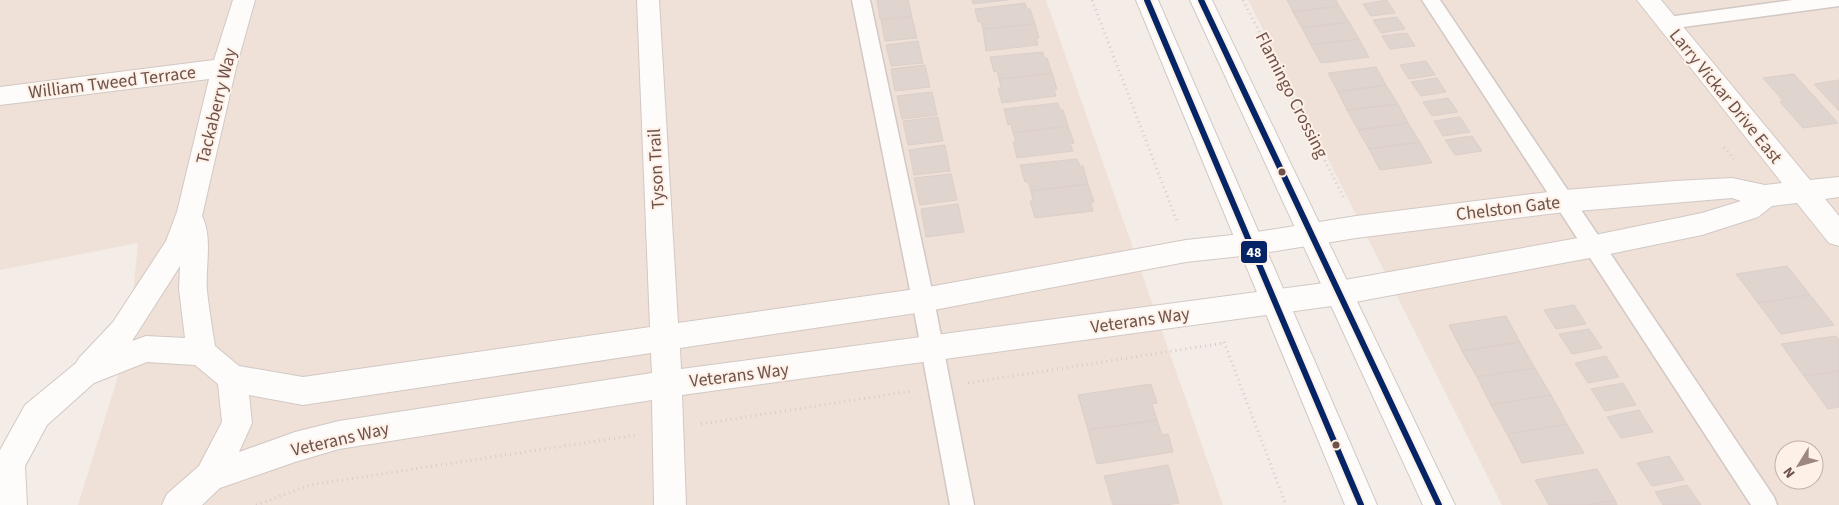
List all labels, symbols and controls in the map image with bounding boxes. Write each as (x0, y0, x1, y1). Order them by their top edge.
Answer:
street label: Larry Vickar Drive East (1663, 24, 1788, 169)
street label: Flamingo Crossing (1249, 28, 1334, 163)
street label: Tackaberry Way (190, 45, 243, 167)
street label: William Tweed Terrace (27, 60, 197, 105)
street label: Tyson Trail (642, 128, 671, 210)
unlabelled marker (1277, 167, 1287, 177)
street label: Chelston Gate (1455, 190, 1562, 227)
line badge: 48 (1240, 240, 1268, 264)
text: 48 (1247, 243, 1261, 263)
street label: Veterans Way (1089, 301, 1192, 340)
street label: Veterans Way (688, 357, 791, 394)
street label: Veterans Way (289, 416, 392, 463)
unlabelled marker (1331, 440, 1341, 450)
north arrow (1774, 440, 1824, 490)
text: N (1779, 462, 1800, 482)

